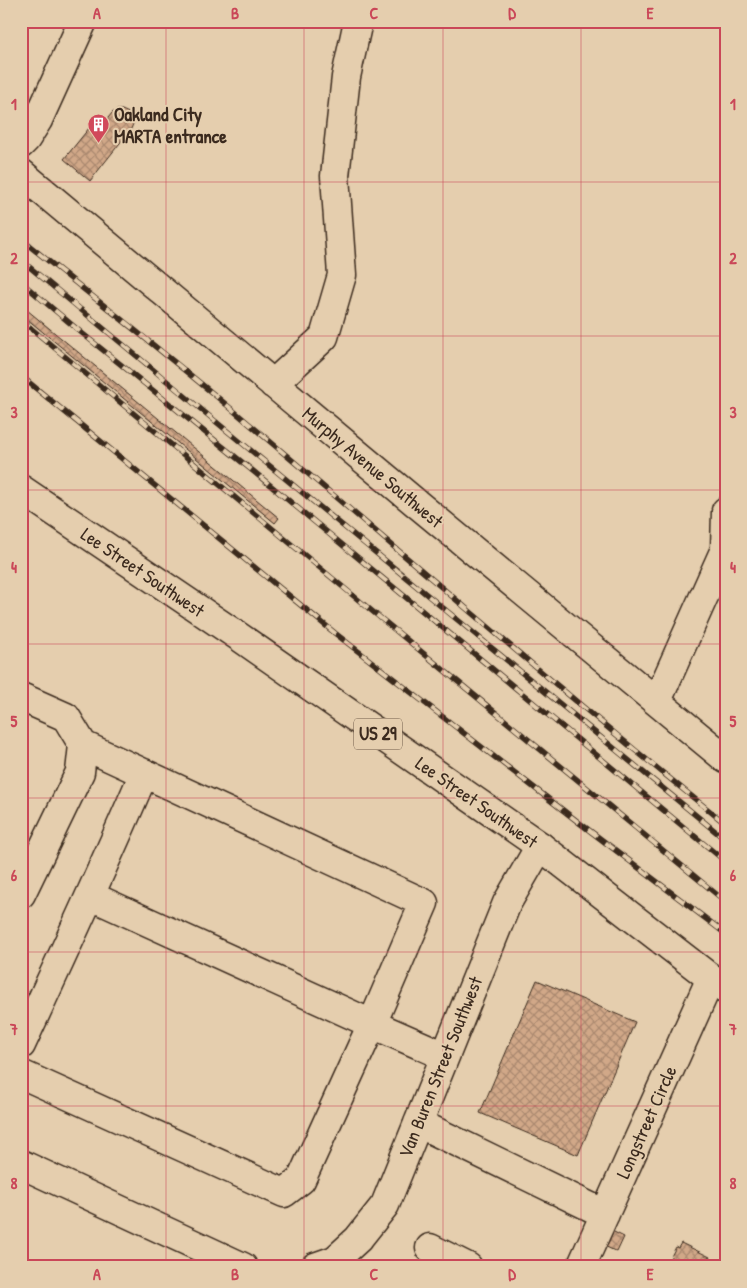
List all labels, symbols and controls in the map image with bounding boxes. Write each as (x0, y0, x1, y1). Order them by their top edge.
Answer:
text: A (93, 2, 101, 24)
text: B (231, 2, 239, 24)
text: C (370, 2, 379, 24)
text: D (508, 2, 516, 24)
text: E (646, 2, 654, 24)
text: 1 (11, 93, 17, 115)
text: 1 (730, 93, 736, 115)
place label: Oakland City MARTA entrance (114, 101, 227, 149)
building icon: Oakland City MARTA entrance (86, 113, 110, 144)
text: 2 (10, 247, 18, 269)
text: 2 (729, 247, 737, 269)
street label: Murphy Avenue Southwest (297, 400, 449, 534)
text: 3 (10, 401, 18, 423)
text: 3 (729, 401, 737, 423)
street label: Lee Street Southwest (76, 521, 210, 623)
text: 4 (11, 556, 17, 578)
text: 4 (730, 556, 736, 578)
text: 5 (11, 710, 18, 732)
text: 5 (730, 710, 737, 732)
road number: US 29 (354, 719, 402, 750)
street label: Lee Street Southwest (411, 750, 544, 854)
text: 6 (11, 864, 18, 886)
text: 6 (730, 864, 737, 886)
street label: Van Buren Street Southwest (392, 972, 488, 1162)
text: 7 (9, 1018, 18, 1040)
text: 7 (728, 1018, 737, 1040)
street label: Longstreet Circle (610, 1061, 683, 1183)
text: 8 (11, 1172, 18, 1194)
text: 8 (730, 1172, 737, 1194)
text: A (93, 1263, 101, 1285)
text: B (231, 1263, 239, 1285)
text: C (370, 1263, 379, 1285)
text: D (508, 1263, 516, 1285)
text: E (646, 1263, 654, 1285)

